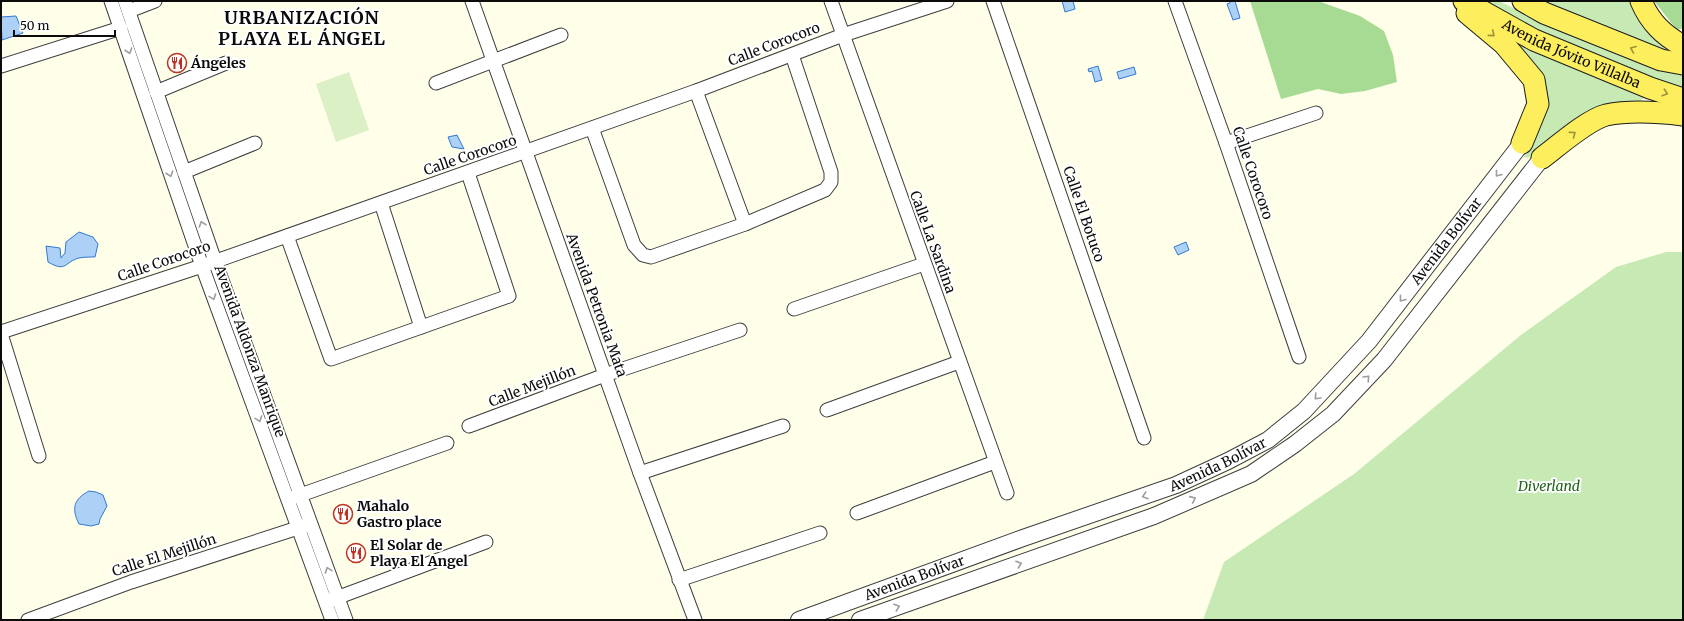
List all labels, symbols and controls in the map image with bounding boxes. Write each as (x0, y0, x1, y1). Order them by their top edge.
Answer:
district label: URBANIZACIÓN PLAYA EL ÁNGEL (218, 6, 386, 50)
scale bar (14, 12, 115, 38)
street label: Avenida Jóvito Villalba (1498, 15, 1644, 92)
text: 50 m (20, 18, 49, 33)
street label: Calle Corocoro (726, 18, 822, 70)
one-way arrow (1487, 29, 1495, 36)
one-way arrow (1629, 45, 1636, 53)
one-way arrow (124, 47, 132, 54)
restaurant icon: Ángeles (166, 52, 188, 74)
place label: Ángeles (190, 54, 246, 72)
one-way arrow (1661, 88, 1668, 97)
street label: Calle Corocoro (1229, 124, 1277, 222)
street label: Calle Corocoro (421, 131, 519, 179)
one-way arrow (1569, 131, 1576, 139)
street label: Calle El Botuco (1059, 164, 1109, 264)
one-way arrow (1496, 169, 1503, 176)
one-way arrow (166, 170, 174, 177)
street label: Calle La Sardina (906, 188, 960, 296)
street label: Avenida Bolívar (1406, 194, 1486, 289)
one-way arrow (198, 221, 207, 228)
street label: Avenida Petronia Mata (562, 230, 632, 380)
street label: Calle Corocoro (115, 237, 213, 285)
street label: Avenida Aldonza Manrique (210, 261, 290, 440)
one-way arrow (209, 293, 217, 300)
one-way arrow (1399, 294, 1406, 301)
street label: Calle Mejillón (486, 361, 578, 411)
one-way arrow (1362, 375, 1370, 383)
one-way arrow (1314, 392, 1322, 400)
one-way arrow (254, 415, 262, 422)
street label: Avenida Bolívar (1166, 433, 1269, 496)
park label: Diverland (1517, 477, 1580, 495)
one-way arrow (1142, 491, 1149, 500)
one-way arrow (1189, 496, 1197, 504)
place label: Mahalo Gastro place (357, 497, 442, 531)
restaurant icon: Mahalo Gastro place (332, 503, 354, 525)
street label: Calle El Mejillón (110, 530, 218, 580)
place label: El Solar de Playa El Angel (370, 536, 468, 570)
restaurant icon: El Solar de Playa El Angel (345, 542, 367, 564)
street label: Avenida Bolívar (861, 551, 967, 605)
one-way arrow (1016, 560, 1023, 569)
one-way arrow (324, 567, 332, 574)
one-way arrow (893, 603, 900, 612)

